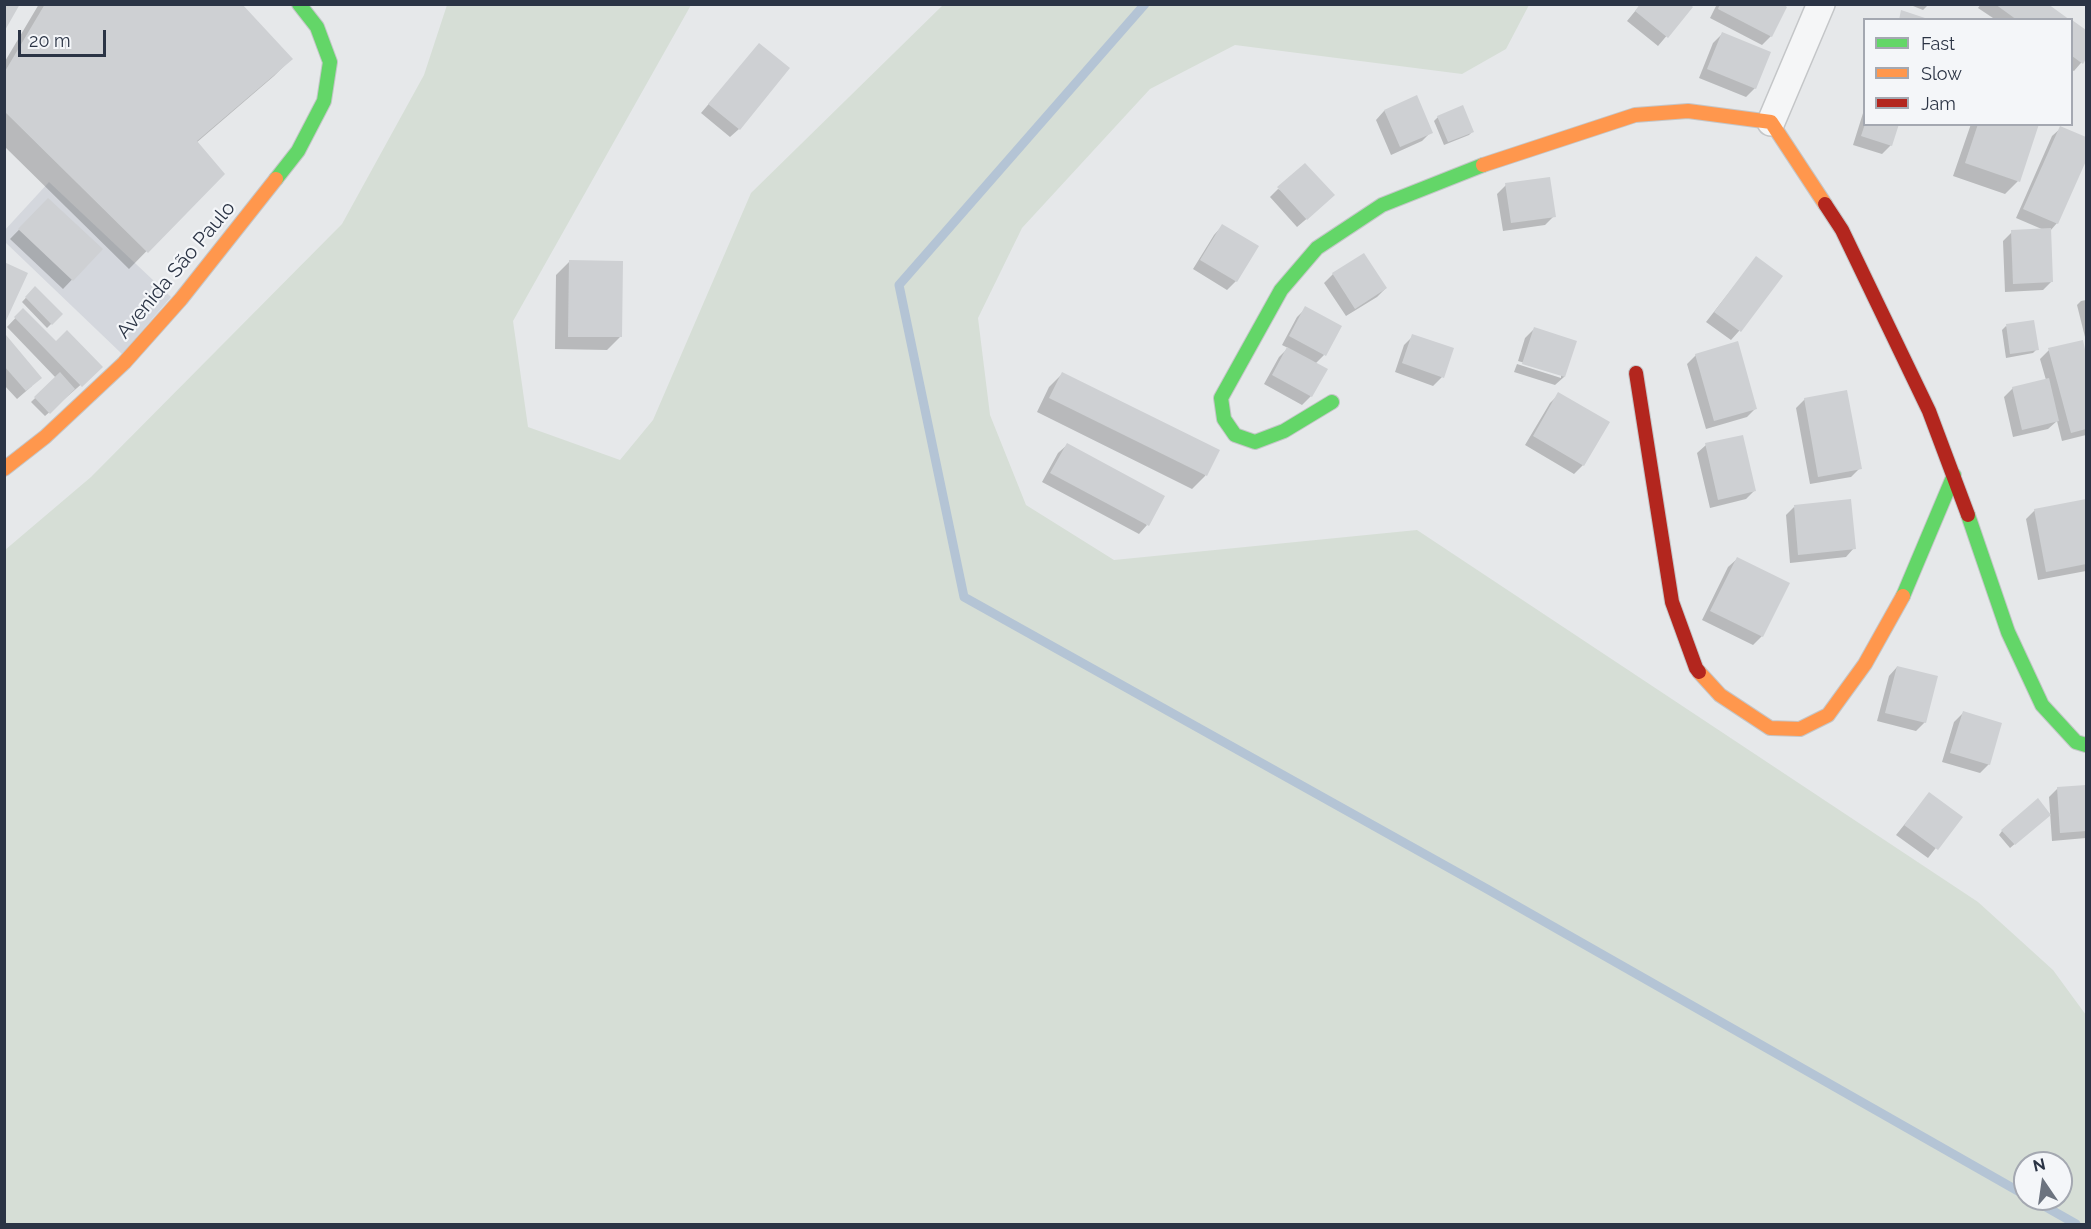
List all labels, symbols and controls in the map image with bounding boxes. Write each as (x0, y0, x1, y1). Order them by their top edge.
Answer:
scale bar (21, 18, 110, 56)
legend (1863, 18, 2073, 126)
text: 20 m (29, 30, 71, 51)
text: Fast (1921, 33, 1955, 54)
text: Slow (1921, 63, 1962, 84)
text: Jam (1921, 93, 1956, 114)
street label: Avenida São Paulo (112, 196, 240, 344)
north arrow (2013, 1151, 2073, 1211)
text: N (2031, 1154, 2047, 1176)

